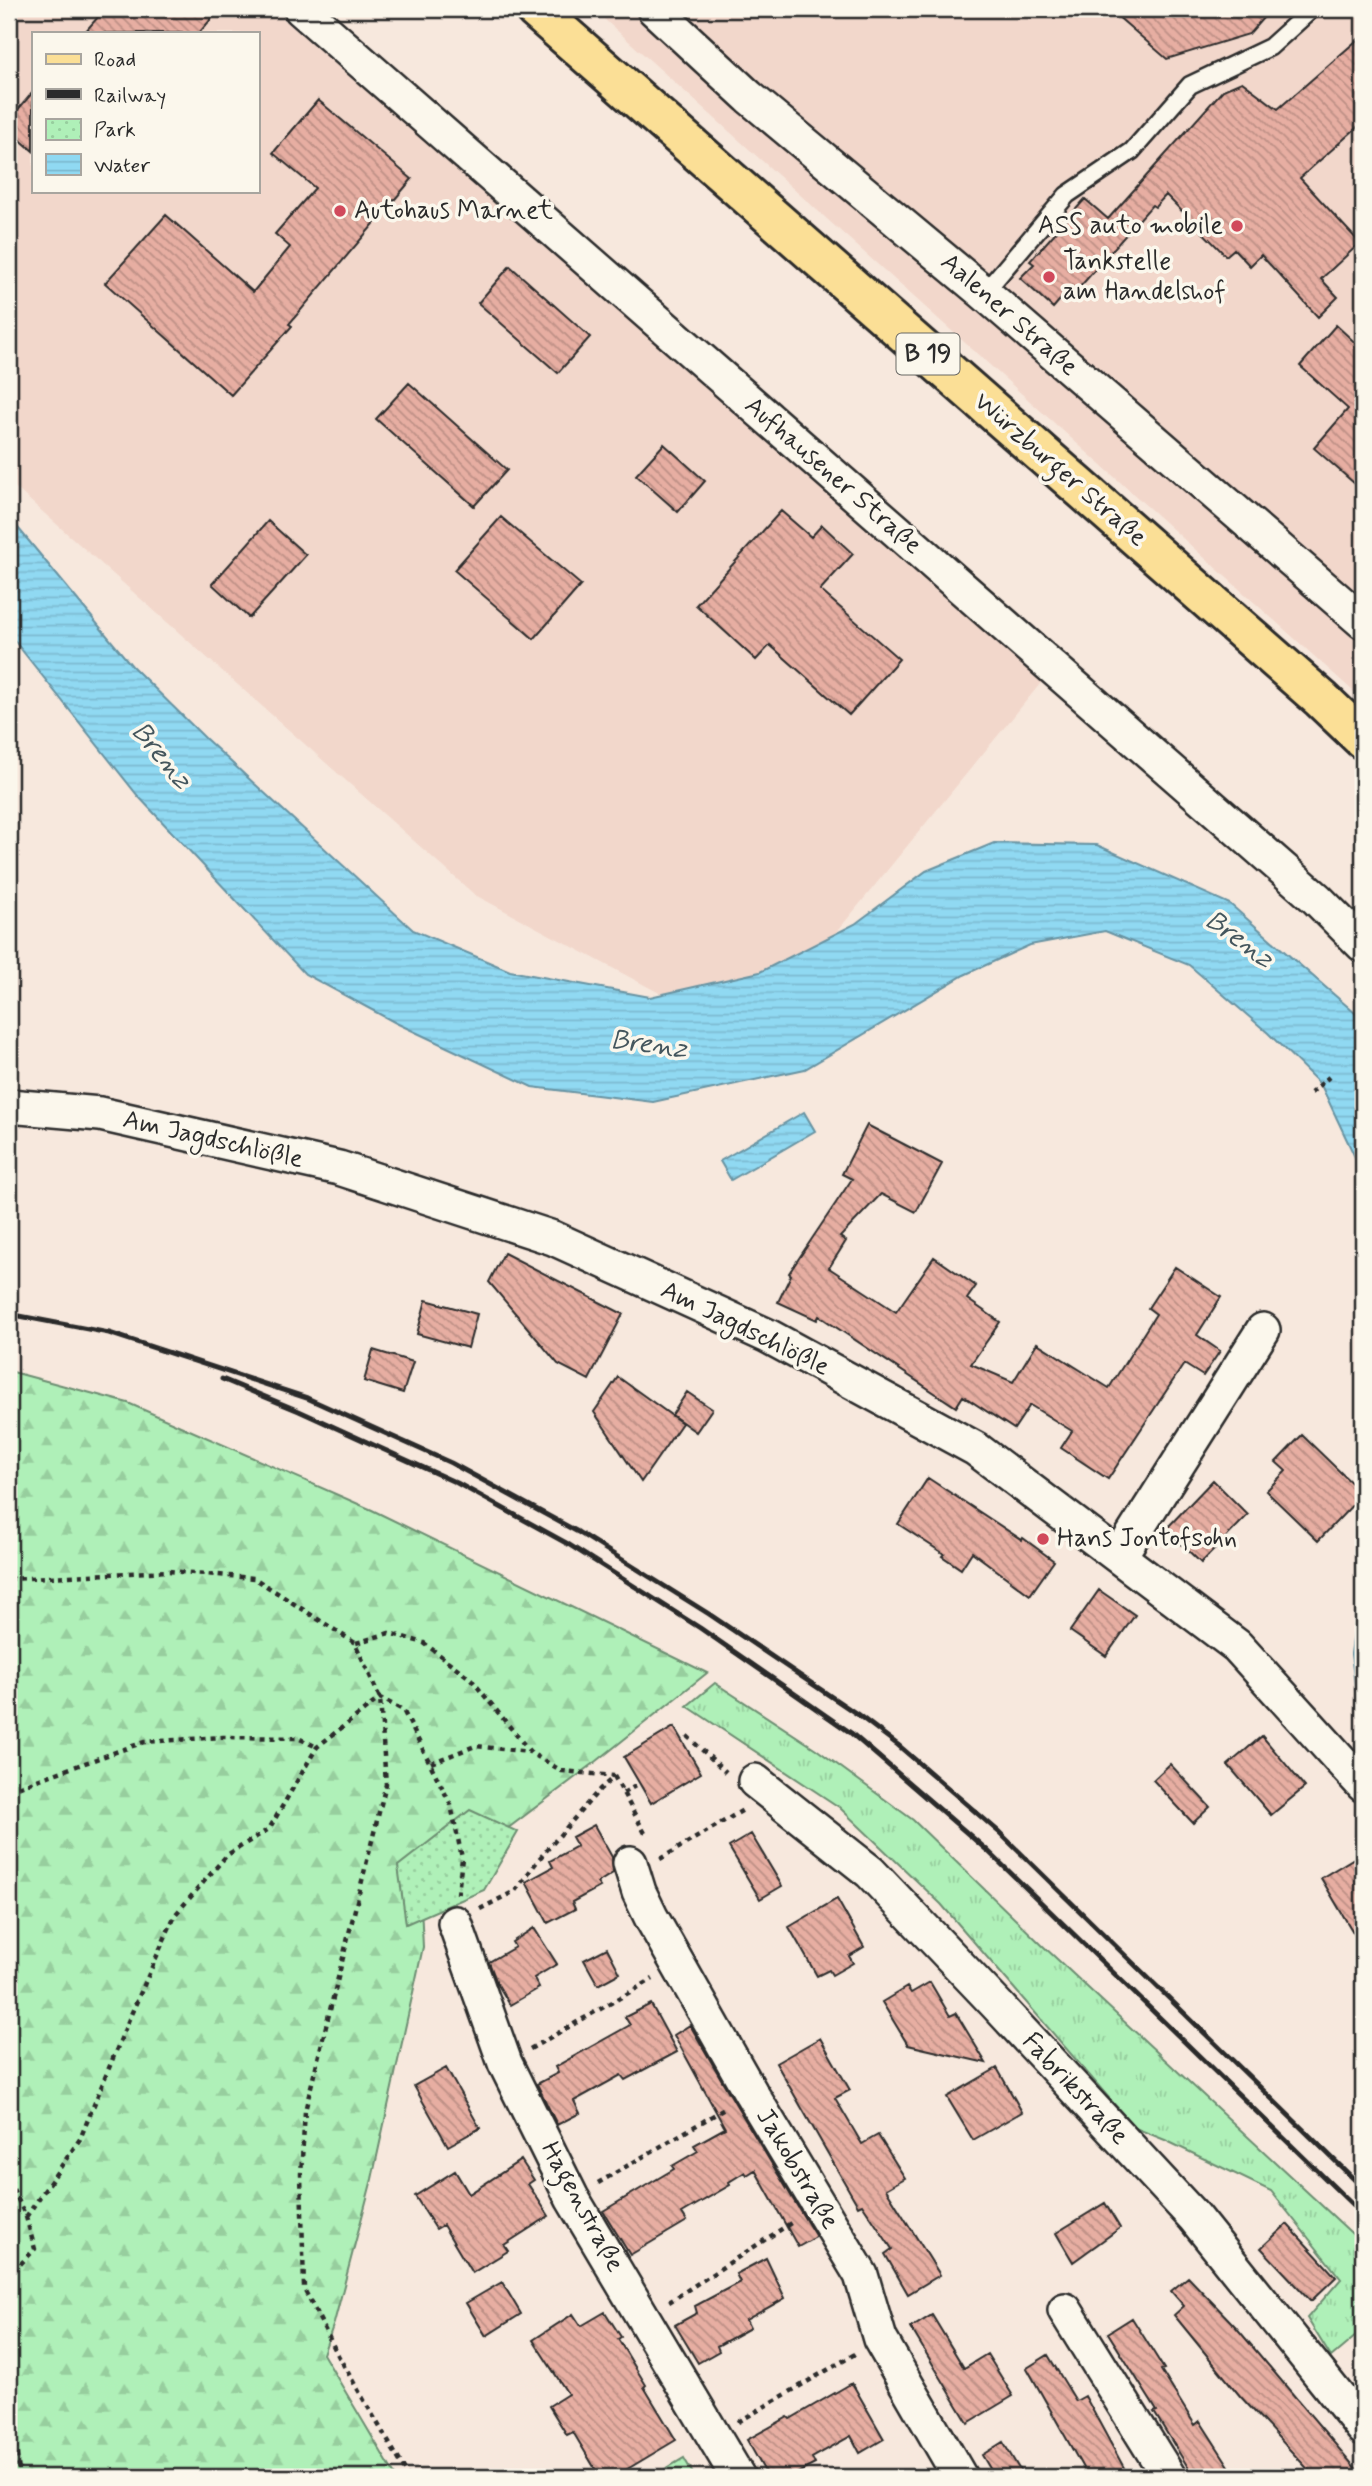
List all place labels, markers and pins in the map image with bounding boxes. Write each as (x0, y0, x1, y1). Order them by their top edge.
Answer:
place label: Autohaus Marnet (354, 194, 553, 228)
marker: Autohaus Marnet (332, 203, 348, 219)
place label: ASS auto mobile (1038, 209, 1223, 243)
marker: ASS auto mobile (1229, 218, 1245, 234)
place label: Tankstelle am Handelshof (1063, 245, 1226, 309)
marker: Tankstelle am Handelshof (1041, 269, 1057, 285)
place label: Hans Jontofsohn (1057, 1522, 1237, 1556)
marker: Hans Jontofsohn (1035, 1531, 1051, 1547)

